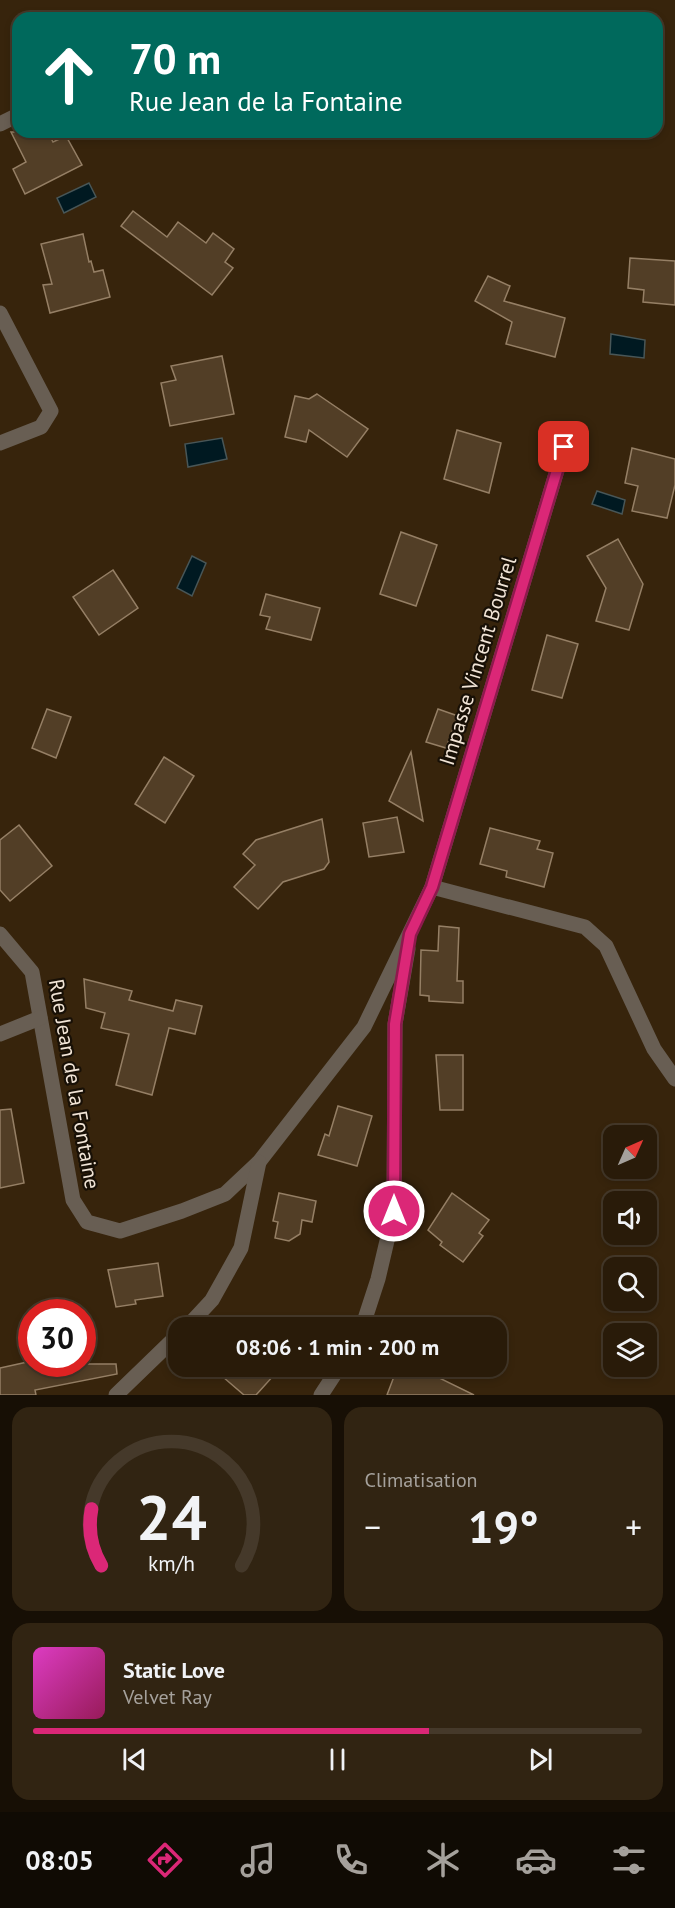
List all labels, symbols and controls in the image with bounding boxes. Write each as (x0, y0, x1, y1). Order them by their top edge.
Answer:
text: 70 m (129, 31, 221, 86)
icon: ahead (30, 36, 108, 114)
text: Rue Jean de la Fontaine (129, 84, 403, 118)
pin (538, 421, 589, 472)
icon: arrive (547, 430, 580, 463)
street label: Impasse Vincent Bourrel (433, 553, 522, 769)
street label: Rue Jean de la Fontaine (43, 977, 106, 1191)
north arrow (603, 1125, 657, 1179)
map controls (603, 1125, 657, 1377)
position arrow (362, 1179, 426, 1243)
button: sound (603, 1191, 657, 1245)
button: search (603, 1257, 657, 1311)
speed limit sign: 30 (18, 1299, 96, 1377)
button: layers (603, 1323, 657, 1377)
text: 08:06 · 1 min · 200 m (236, 1333, 439, 1361)
text: Climatisation (365, 1467, 478, 1493)
text: 24 (136, 1476, 207, 1557)
text: 19° (468, 1497, 539, 1555)
text: − (365, 1505, 381, 1548)
text: + (625, 1505, 642, 1548)
text: km/h (148, 1549, 195, 1577)
text: Static Love (123, 1656, 225, 1684)
text: Velvet Ray (123, 1684, 212, 1710)
icon: previous (118, 1743, 151, 1776)
icon: pause (321, 1743, 354, 1776)
icon: next (524, 1743, 557, 1776)
icon: directions (144, 1839, 186, 1881)
icon: music (237, 1839, 279, 1881)
icon: phone (330, 1839, 372, 1881)
icon: climate (422, 1839, 464, 1881)
icon: car (515, 1839, 557, 1881)
icon: filters (608, 1839, 650, 1881)
text: 08:05 (25, 1843, 94, 1877)

